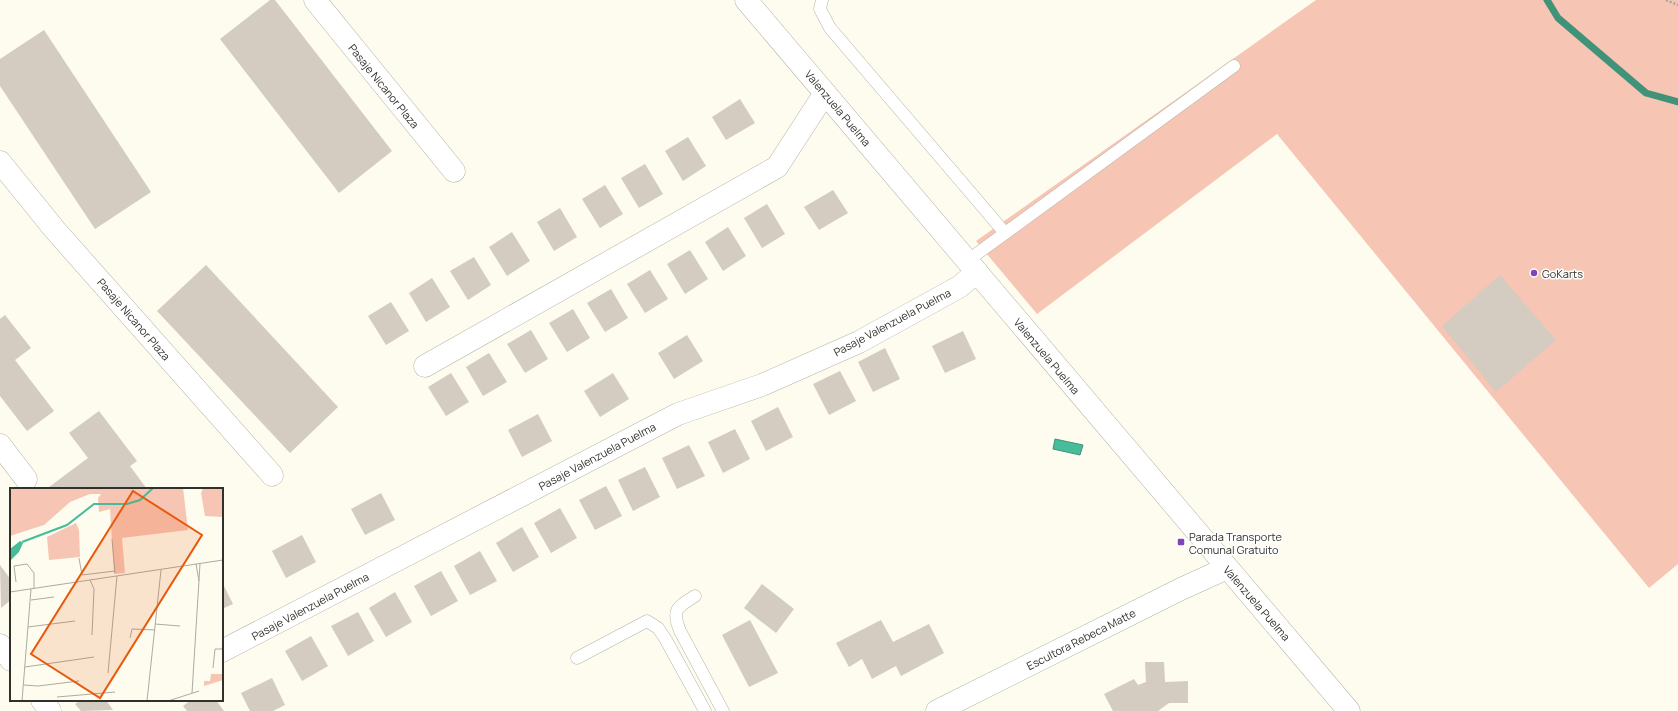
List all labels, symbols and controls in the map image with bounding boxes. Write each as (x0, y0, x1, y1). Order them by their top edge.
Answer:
street label: Pasaje Nicanor Plaza (345, 41, 423, 131)
street label: Valenzuela Puelma (802, 67, 874, 149)
place label: GoKarts (1542, 266, 1583, 281)
marker: GoKarts (1529, 268, 1539, 278)
street label: Pasaje Nicanor Plaza (94, 275, 174, 363)
street label: Pasaje Valenzuela Puelma (831, 285, 953, 359)
street label: Valenzuela Puelma (1011, 315, 1083, 397)
street label: Pasaje Valenzuela Puelma (536, 419, 658, 493)
inset map (10, 488, 223, 701)
place label: Parada Transporte Comunal Gratuito (1189, 529, 1283, 557)
marker: Parada Transporte Comunal Gratuito (1176, 537, 1186, 547)
street label: Valenzuela Puelma (1220, 562, 1294, 644)
street label: Pasaje Valenzuela Puelma (249, 569, 371, 643)
street label: Escultora Rebeca Matte (1024, 605, 1139, 673)

